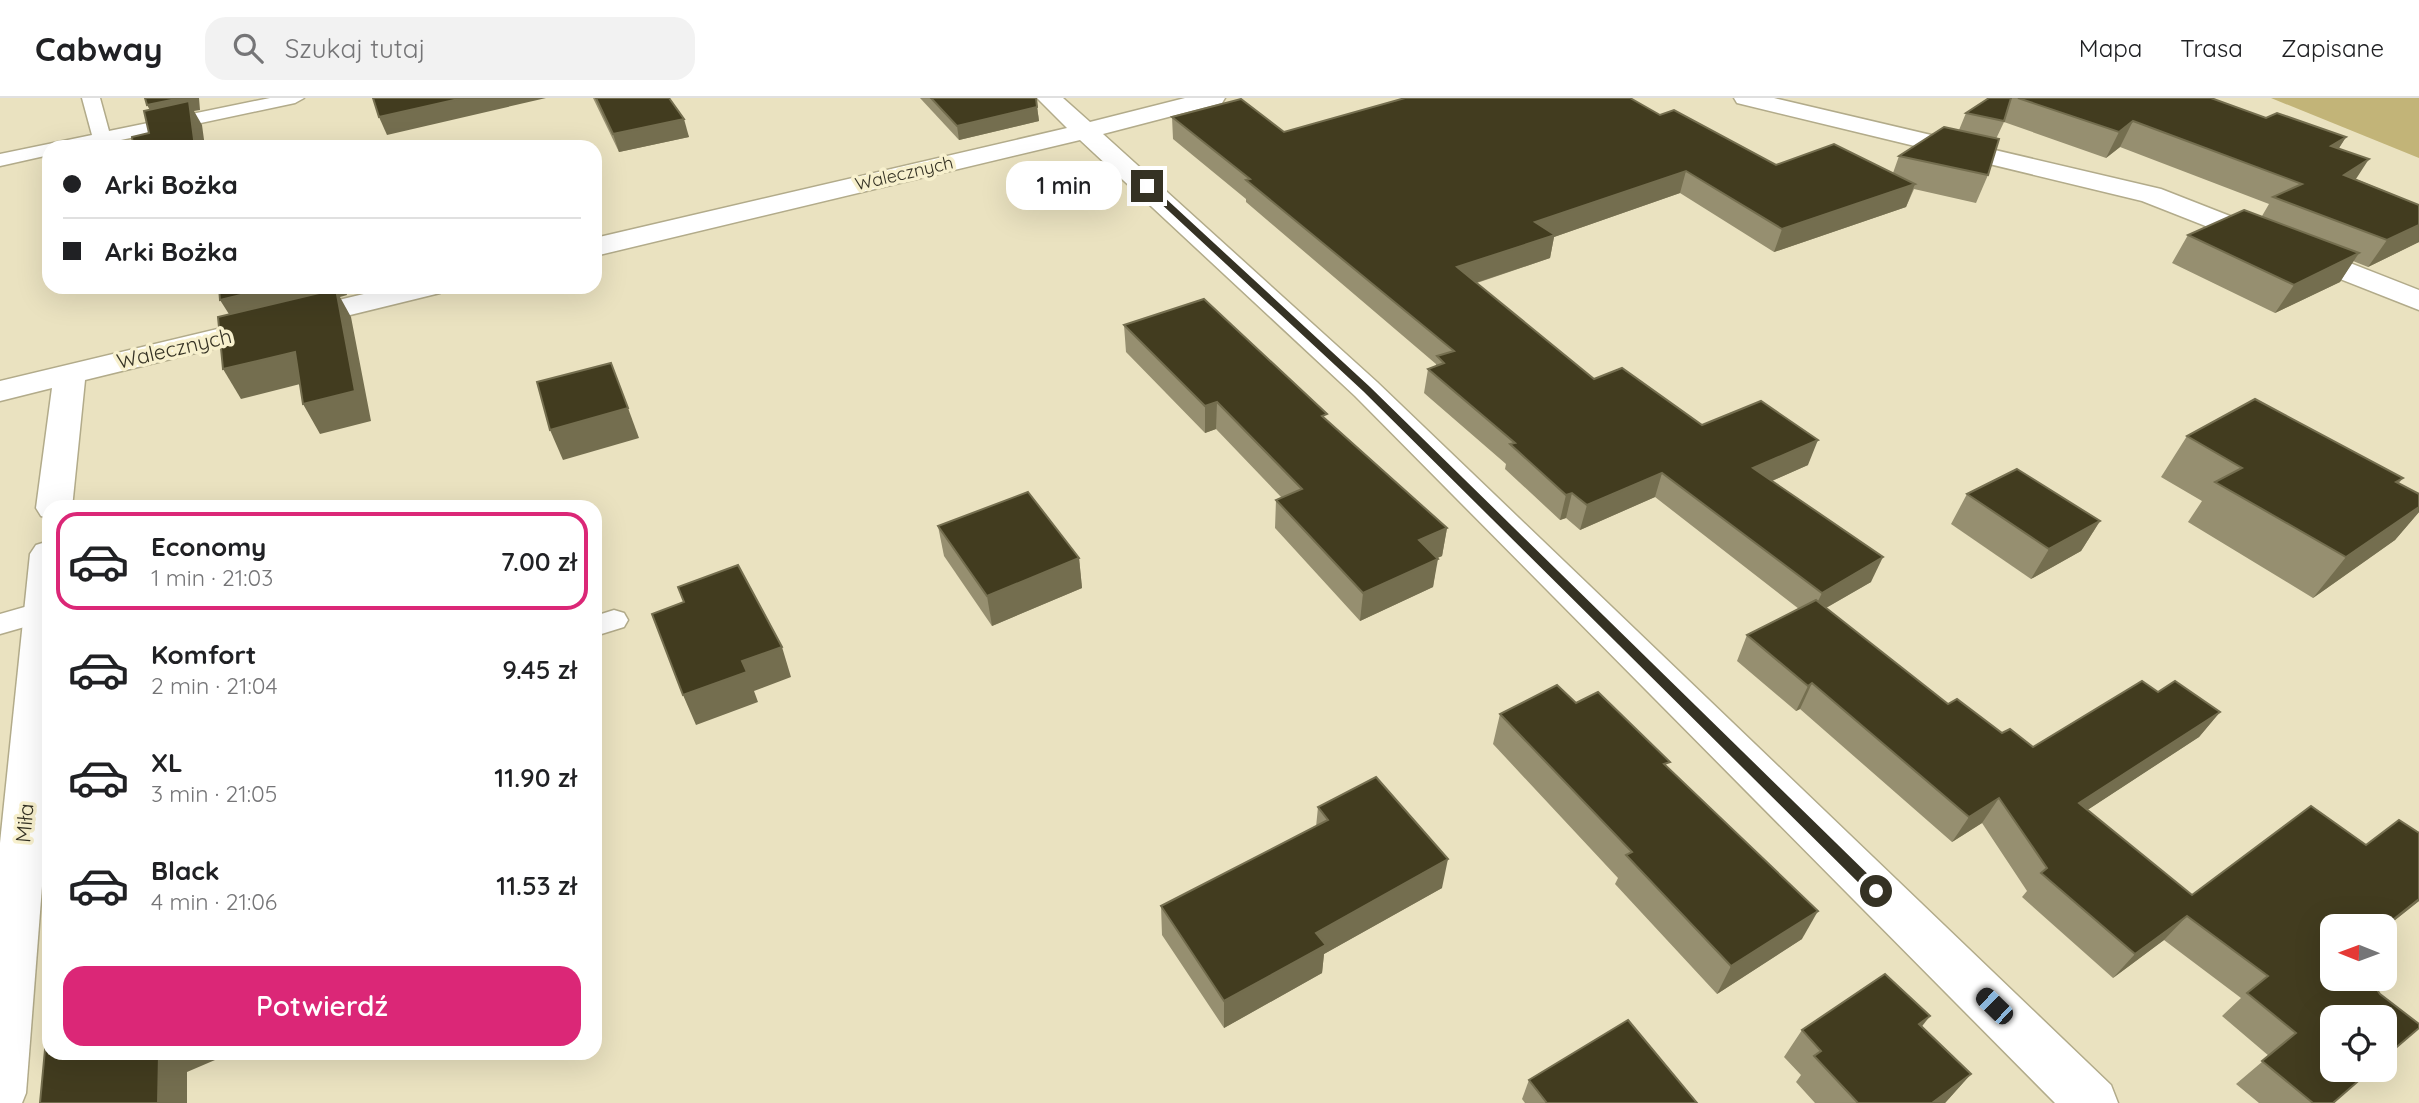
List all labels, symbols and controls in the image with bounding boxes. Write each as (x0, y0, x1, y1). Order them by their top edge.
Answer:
search box (205, 17, 695, 80)
text: Cabway (35, 28, 163, 69)
icon: search (229, 29, 267, 67)
text: Szukaj tutaj (285, 32, 425, 65)
text: Mapa (2079, 33, 2142, 63)
text: Trasa (2180, 33, 2243, 63)
text: Zapisane (2281, 33, 2384, 63)
street label: Walecznych (853, 151, 955, 195)
callout: 1 min (1007, 162, 1122, 210)
text: Arki Bożka (105, 168, 238, 201)
route end (1131, 170, 1163, 202)
text: 1 min (1036, 171, 1092, 200)
text: Arki Bożka (105, 235, 238, 268)
street label: Walecznych (114, 322, 234, 374)
icon: car (67, 530, 130, 593)
text: Economy (151, 530, 266, 563)
text: 7.00 zł (501, 545, 577, 578)
text: 1 min · 21:03 (151, 563, 273, 592)
icon: car (67, 638, 130, 701)
text: Komfort (151, 638, 256, 671)
text: 9.45 zł (502, 653, 577, 686)
text: 2 min · 21:04 (151, 671, 278, 700)
icon: car (67, 746, 130, 809)
text: XL (151, 746, 183, 779)
text: 11.90 zł (494, 761, 577, 794)
text: 3 min · 21:05 (151, 779, 277, 808)
street label: Miła (9, 802, 39, 844)
icon: car (67, 854, 130, 917)
text: Black (151, 854, 220, 887)
text: 11.53 zł (496, 869, 577, 902)
route start (1860, 875, 1892, 907)
text: 4 min · 21:06 (151, 887, 277, 916)
north arrow (2320, 914, 2398, 990)
map controls (2320, 914, 2397, 1082)
button: Potwierdź (63, 966, 581, 1046)
car (1972, 984, 2017, 1028)
button: locate (2320, 1005, 2397, 1082)

